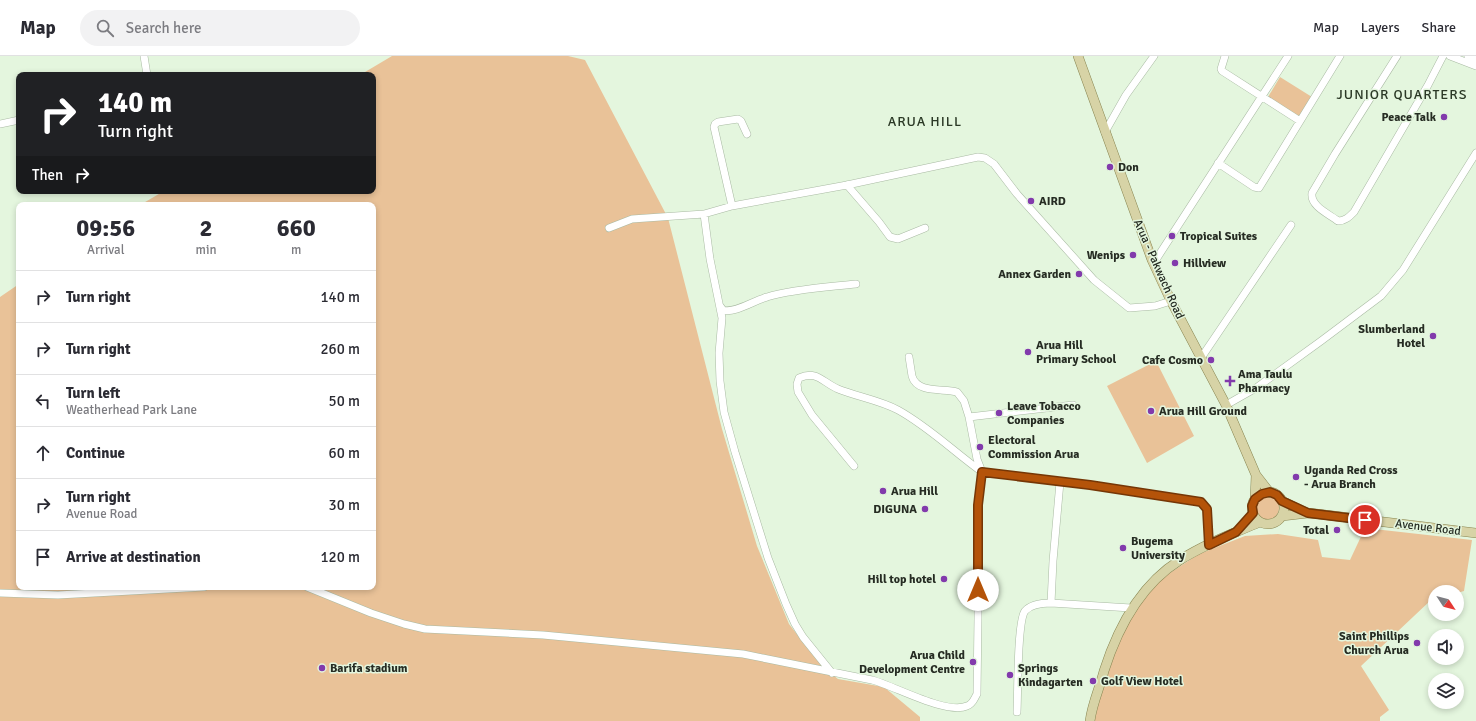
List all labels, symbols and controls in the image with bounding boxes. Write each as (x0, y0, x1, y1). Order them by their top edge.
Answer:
search box (80, 10, 360, 46)
text: Map (20, 16, 56, 40)
icon: search (94, 17, 116, 39)
text: Search here (126, 19, 201, 37)
text: Map (1313, 19, 1339, 36)
text: Layers (1361, 19, 1400, 36)
text: Share (1422, 19, 1456, 36)
text: 140 m (98, 86, 172, 120)
district label: JUNIOR QUARTERS (1337, 86, 1467, 103)
icon: right (32, 88, 84, 140)
place label: Peace Talk (1381, 110, 1437, 125)
marker: Peace Talk (1439, 112, 1449, 122)
district label: ARUA HILL (888, 113, 962, 130)
text: Turn right (98, 120, 173, 142)
place label: Don (1118, 160, 1139, 175)
marker: Don (1105, 162, 1115, 172)
icon: right (71, 164, 93, 186)
text: Then (32, 166, 63, 184)
place label: AIRD (1039, 194, 1066, 209)
marker: AIRD (1026, 196, 1036, 206)
text: 09:56 (76, 213, 135, 243)
text: 2 (200, 213, 212, 243)
text: 660 (277, 213, 316, 243)
street label: Arua - Pakwach Road (1130, 217, 1187, 321)
place label: Tropical Suites (1180, 229, 1258, 244)
marker: Tropical Suites (1167, 231, 1177, 241)
text: Arrival (87, 242, 124, 258)
text: min (196, 242, 217, 258)
text: m (291, 242, 301, 258)
place label: Wenips (1087, 248, 1126, 263)
marker: Wenips (1128, 250, 1138, 260)
place label: Hillview (1183, 256, 1227, 271)
marker: Hillview (1170, 258, 1180, 268)
place label: Annex Garden (998, 267, 1071, 282)
marker: Annex Garden (1074, 269, 1084, 279)
icon: right (32, 286, 54, 308)
text: Turn right (66, 288, 131, 306)
text: 140 m (320, 288, 360, 306)
place label: Slumberland Hotel (1358, 322, 1426, 351)
marker: Slumberland Hotel (1428, 331, 1438, 341)
icon: right (32, 338, 54, 360)
place label: Arua Hill Primary School (1036, 338, 1117, 367)
text: Turn right (66, 340, 131, 358)
text: 260 m (320, 340, 360, 358)
marker: Arua Hill Primary School (1023, 347, 1033, 357)
place label: Cafe Cosmo (1142, 353, 1203, 368)
marker: Cafe Cosmo (1206, 355, 1216, 365)
place label: Ama Taulu Pharmacy (1238, 367, 1293, 396)
marker: Ama Taulu Pharmacy (1225, 376, 1235, 386)
text: Turn left (66, 384, 120, 402)
icon: left (32, 390, 54, 412)
text: 50 m (329, 392, 360, 410)
place label: Leave Tobacco Companies (1007, 399, 1081, 428)
text: Weatherhead Park Lane (66, 402, 197, 418)
place label: Arua Hill Ground (1159, 404, 1248, 419)
marker: Arua Hill Ground (1146, 406, 1156, 416)
marker: Leave Tobacco Companies (994, 408, 1004, 418)
place label: Electoral Commission Arua (988, 433, 1079, 462)
icon: ahead (32, 442, 54, 464)
marker: Electoral Commission Arua (975, 442, 985, 452)
text: Continue (66, 444, 125, 462)
text: 60 m (329, 444, 360, 462)
place label: Uganda Red Cross - Arua Branch (1304, 463, 1398, 492)
marker: Uganda Red Cross - Arua Branch (1291, 472, 1301, 482)
place label: Arua Hill (891, 484, 938, 499)
marker: Arua Hill (878, 486, 888, 496)
text: Turn right (66, 488, 131, 506)
icon: right (32, 494, 54, 516)
text: 30 m (329, 496, 360, 514)
place label: DIGUNA (873, 502, 917, 517)
pin (1348, 503, 1382, 537)
marker: DIGUNA (920, 504, 930, 514)
text: Avenue Road (66, 506, 137, 522)
icon: arrive (1354, 509, 1376, 531)
street label: Avenue Road (1394, 516, 1462, 539)
place label: Total (1303, 523, 1329, 538)
marker: Total (1332, 525, 1342, 535)
place label: Bugema University (1131, 534, 1185, 563)
marker: Bugema University (1118, 543, 1128, 553)
icon: arrive (32, 546, 54, 568)
text: Arrive at destination (66, 548, 201, 566)
text: 120 m (320, 548, 360, 566)
position arrow (957, 569, 999, 611)
place label: Hill top hotel (868, 572, 936, 587)
marker: Hill top hotel (939, 574, 949, 584)
north arrow (1428, 585, 1464, 621)
map controls (1428, 585, 1464, 709)
place label: Saint Phillips Church Arua (1339, 629, 1410, 658)
button: sound (1428, 629, 1464, 665)
marker: Saint Phillips Church Arua (1412, 638, 1422, 648)
place label: Arua Child Development Centre (859, 648, 966, 677)
marker: Arua Child Development Centre (968, 657, 978, 667)
place label: Barifa stadium (330, 661, 408, 676)
place label: Springs Kindagarten (1018, 661, 1083, 690)
marker: Barifa stadium (317, 663, 327, 673)
marker: Springs Kindagarten (1005, 670, 1015, 680)
button: layers (1428, 673, 1464, 709)
place label: Golf View Hotel (1101, 674, 1183, 689)
marker: Golf View Hotel (1088, 676, 1098, 686)

